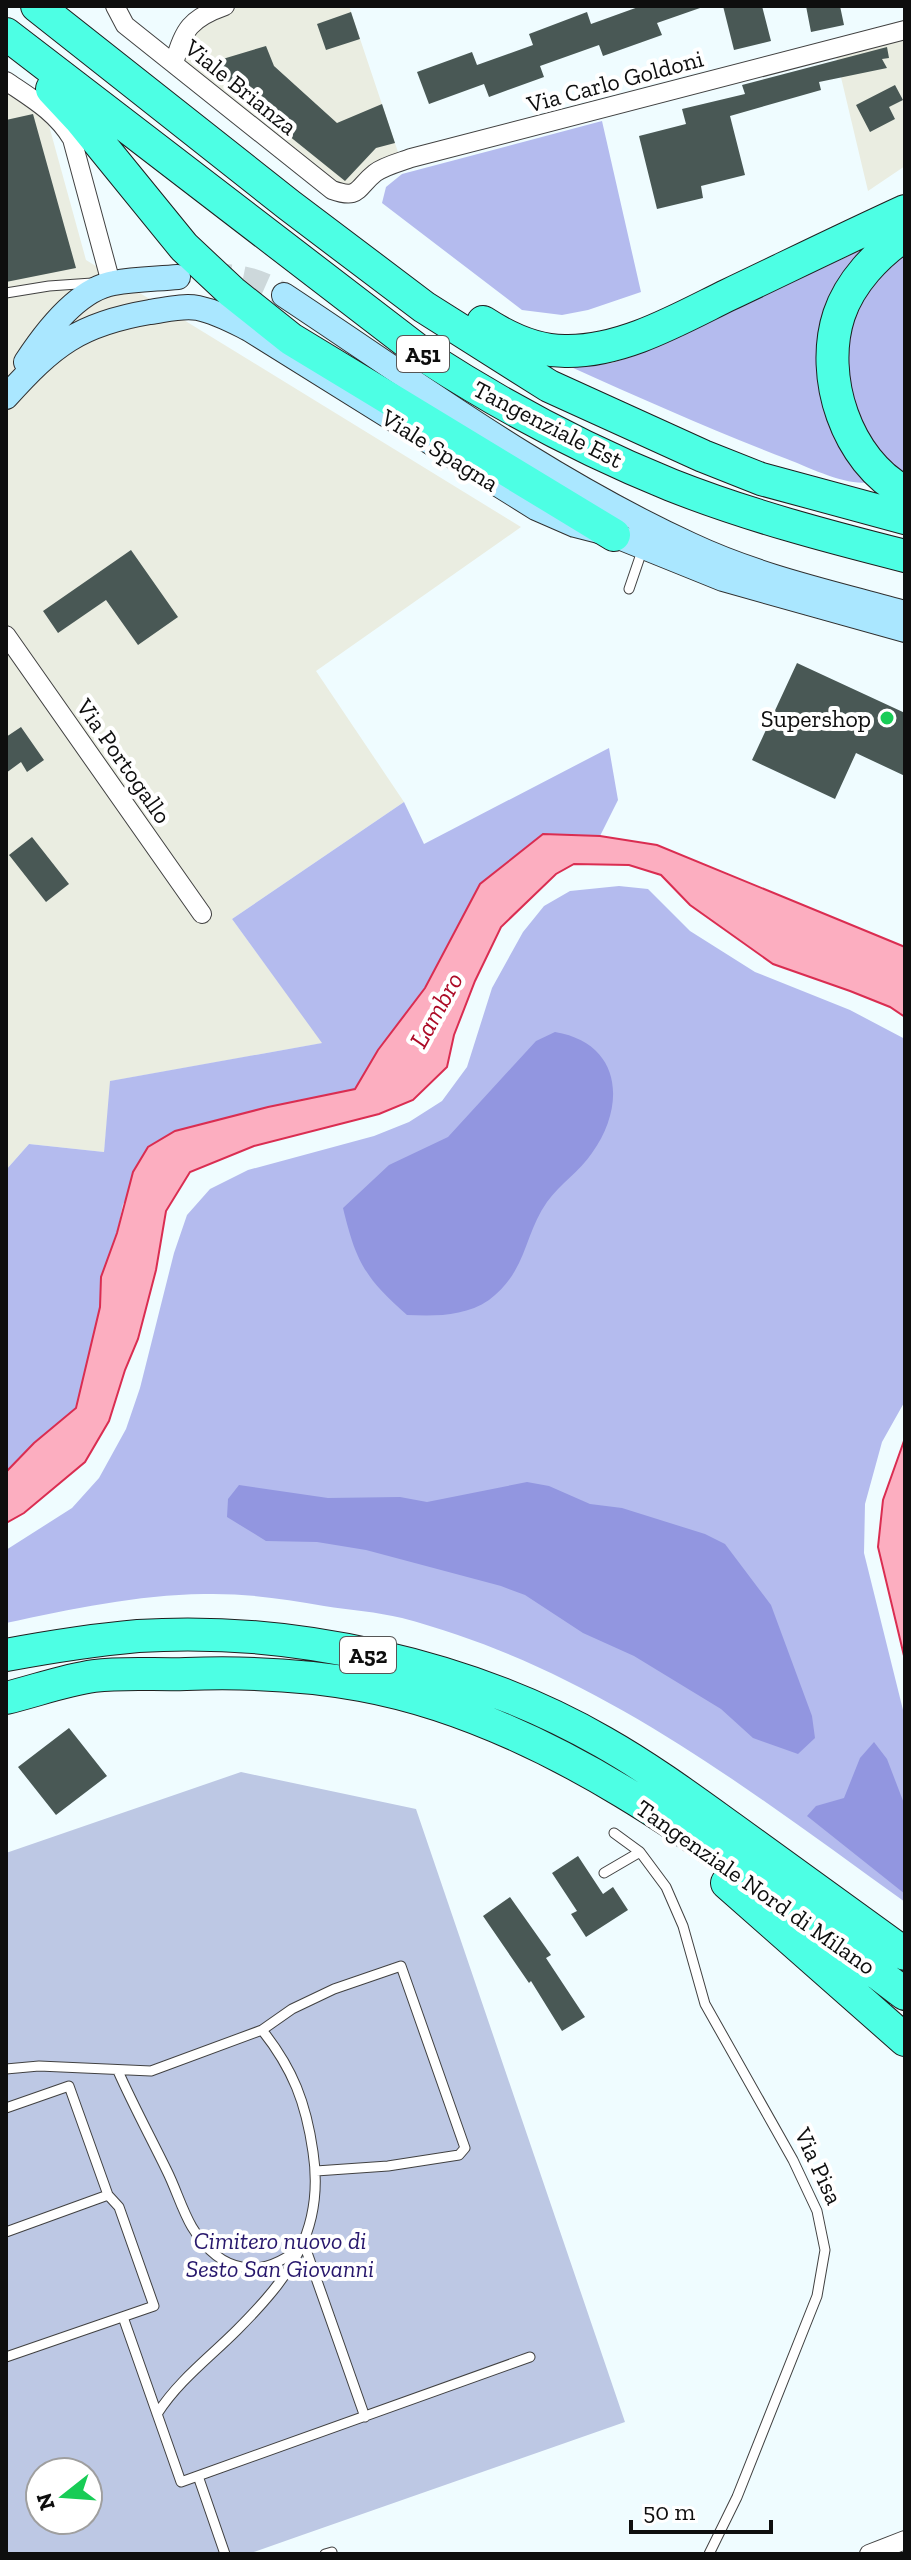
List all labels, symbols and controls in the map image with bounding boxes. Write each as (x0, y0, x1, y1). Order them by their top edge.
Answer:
street label: Viale Brianza (178, 32, 303, 141)
street label: Via Carlo Goldoni (523, 43, 707, 119)
road number: A51 (397, 336, 449, 372)
street label: Tangenziale Est (468, 374, 628, 474)
street label: Viale Spagna (375, 402, 504, 498)
street label: Via Portogallo (70, 692, 178, 829)
place label: Supershop (761, 704, 871, 733)
marker: Supershop (878, 709, 896, 727)
water label: Lambro (402, 967, 470, 1053)
road number: A52 (340, 1637, 396, 1673)
street label: Tangenziale Nord di Milano (631, 1793, 881, 1981)
street label: Via Pisa (788, 2122, 850, 2209)
park label: Cimitero nuovo di Sesto San Giovanni (186, 2226, 374, 2283)
north arrow (24, 2456, 104, 2536)
scale bar (631, 2484, 771, 2534)
text: N (30, 2489, 61, 2514)
text: 50 m (643, 2497, 696, 2526)

